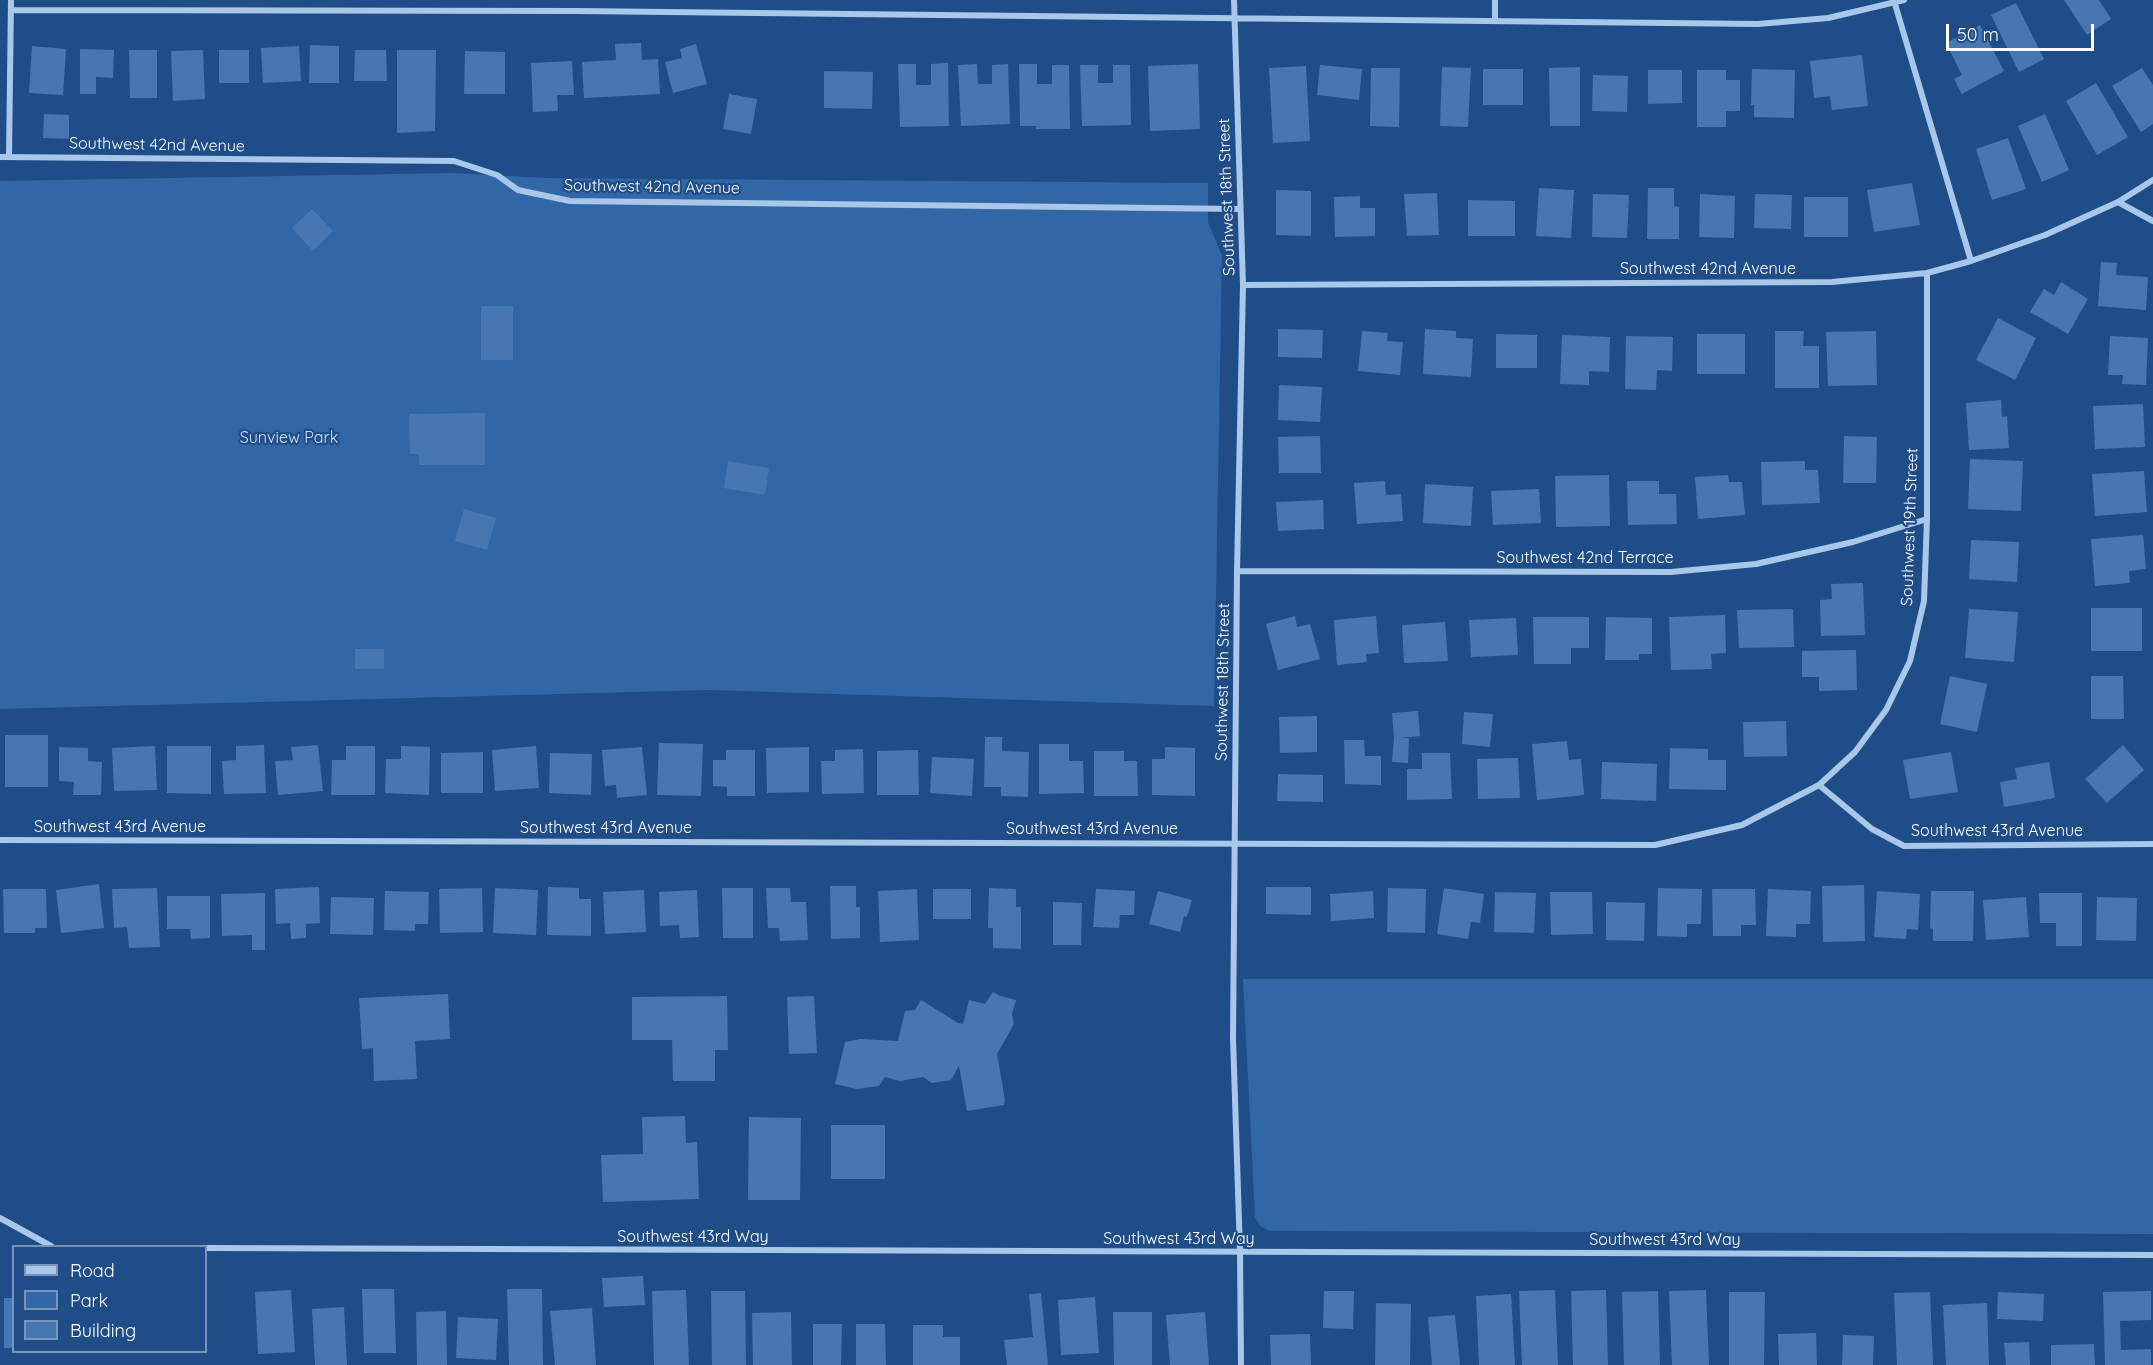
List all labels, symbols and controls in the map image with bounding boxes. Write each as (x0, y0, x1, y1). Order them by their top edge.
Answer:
scale bar (1949, 12, 2098, 50)
text: 50 m (1957, 23, 1999, 46)
street label: Southwest 18th Street (1215, 118, 1239, 276)
street label: Southwest 42nd Avenue (69, 134, 245, 156)
street label: Southwest 42nd Avenue (564, 176, 740, 198)
street label: Southwest 42nd Avenue (1620, 259, 1796, 279)
park label: Sunview Park (240, 428, 338, 448)
street label: Southwest 19th Street (1898, 448, 1922, 606)
street label: Southwest 42nd Terrace (1496, 548, 1674, 568)
street label: Southwest 18th Street (1212, 603, 1234, 761)
street label: Southwest 43rd Avenue (34, 817, 206, 837)
street label: Southwest 43rd Avenue (520, 818, 692, 838)
street label: Southwest 43rd Avenue (1006, 819, 1178, 839)
street label: Southwest 43rd Avenue (1911, 821, 2083, 841)
street label: Southwest 43rd Way (617, 1227, 769, 1247)
street label: Southwest 43rd Way (1103, 1229, 1255, 1249)
street label: Southwest 43rd Way (1589, 1230, 1741, 1250)
legend (12, 1245, 207, 1353)
text: Road (70, 1259, 115, 1282)
text: Park (70, 1289, 108, 1312)
text: Building (70, 1319, 136, 1342)

